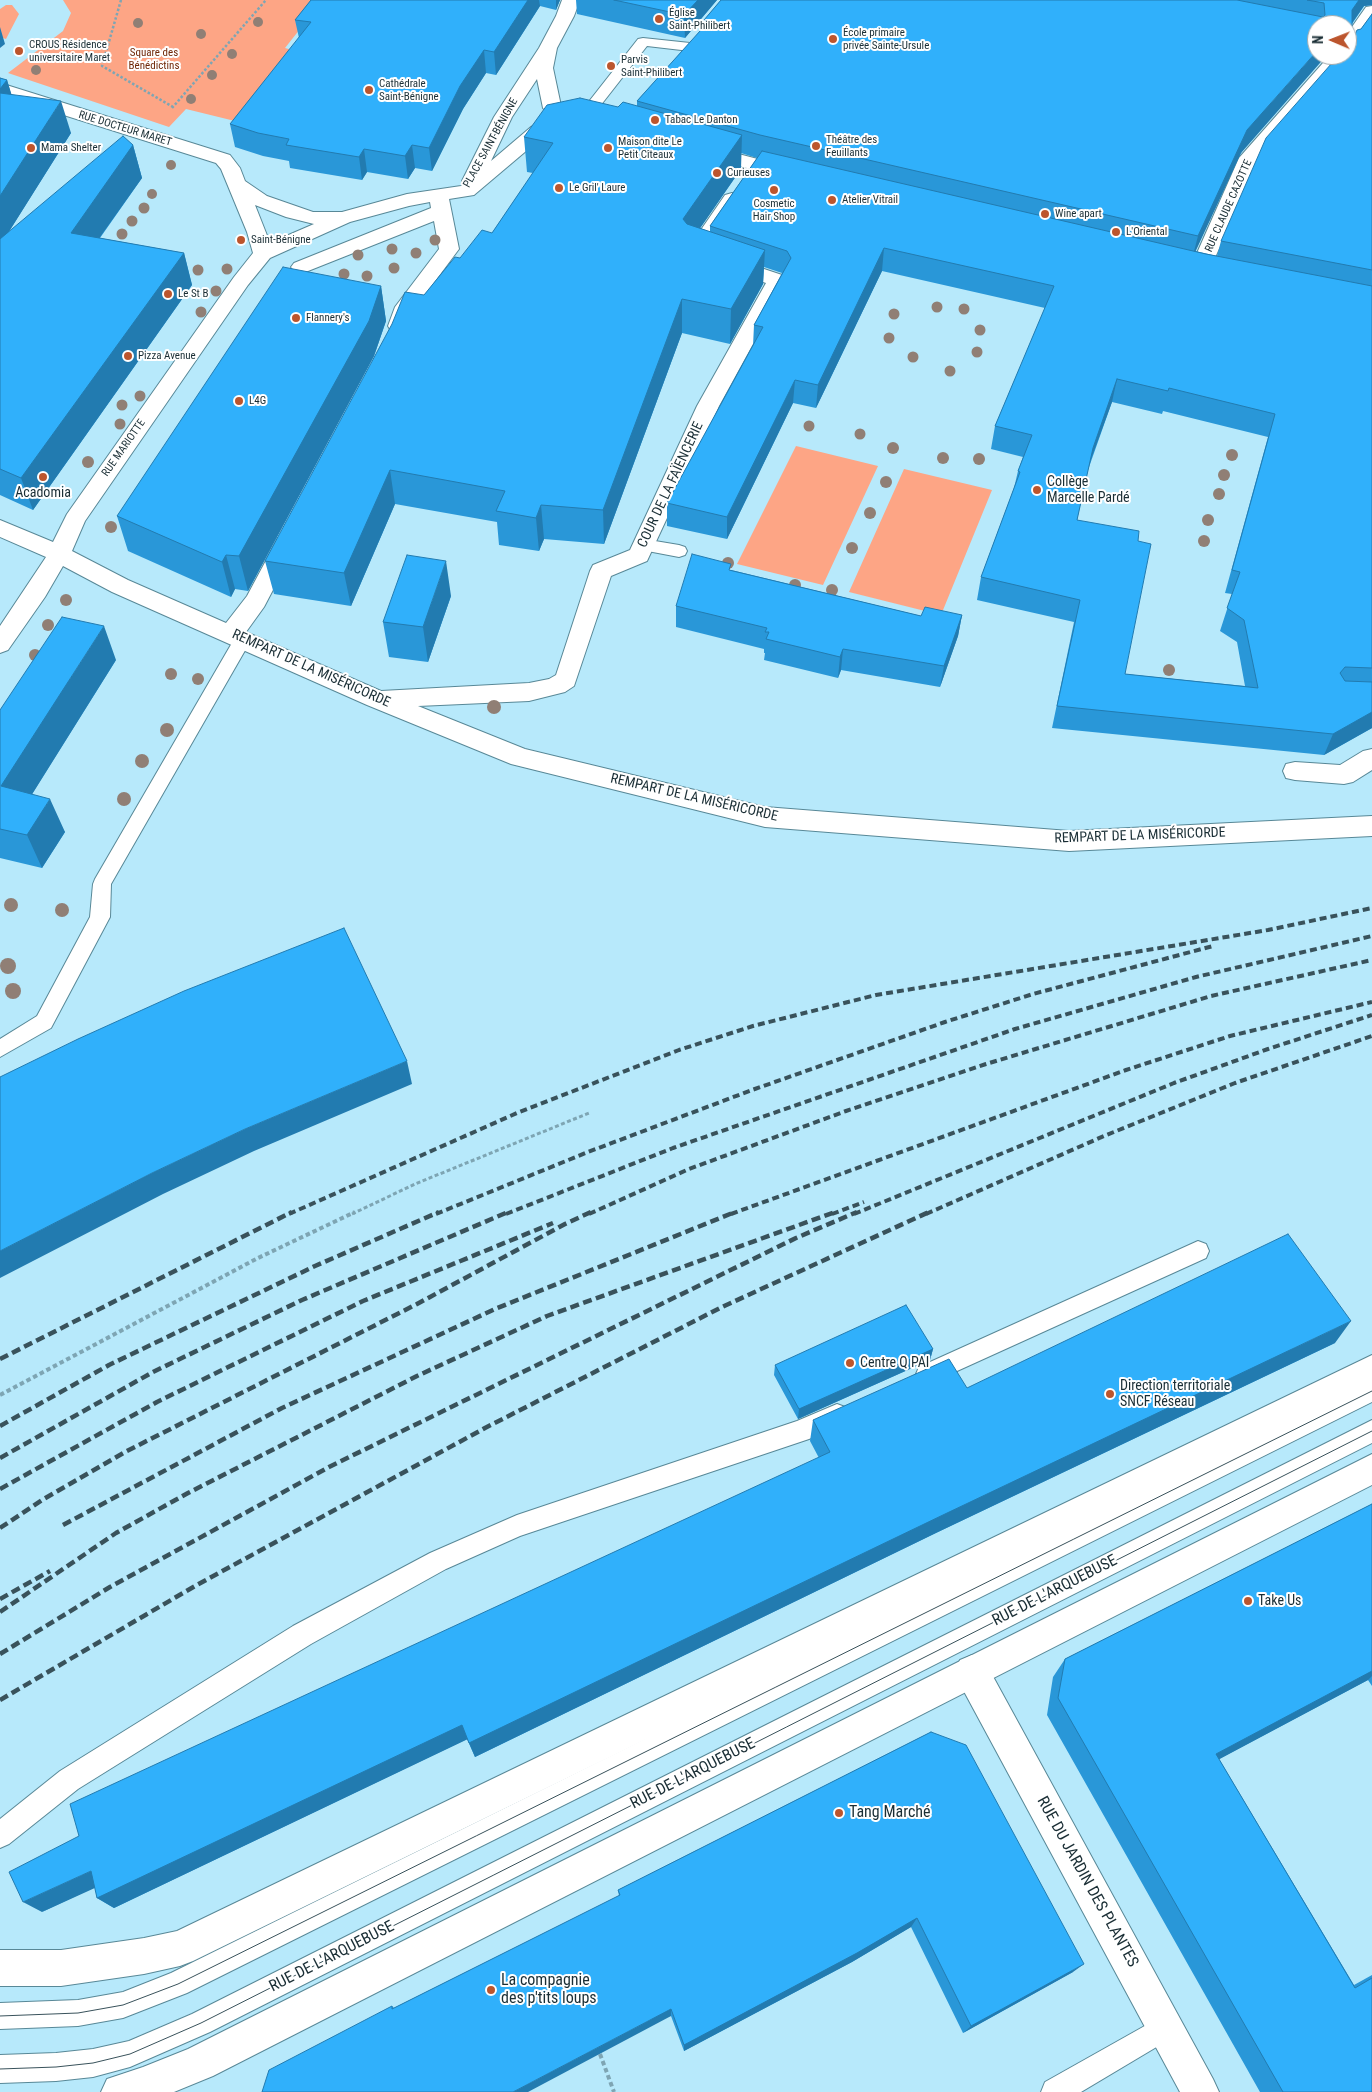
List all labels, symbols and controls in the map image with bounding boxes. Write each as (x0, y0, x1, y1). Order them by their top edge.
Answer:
place label: Église Saint-Philibert (669, 6, 730, 32)
marker: Église Saint-Philibert (653, 13, 665, 25)
north arrow (1307, 15, 1357, 65)
place label: École primaire privée Sainte-Ursule (843, 26, 929, 52)
marker: École primaire privée Sainte-Ursule (827, 33, 839, 45)
text: N (1310, 35, 1326, 44)
place label: CROUS Résidence universitaire Maret (29, 38, 110, 64)
marker: CROUS Résidence universitaire Maret (13, 45, 25, 57)
park label: Square des Bénédictins (129, 46, 179, 72)
place label: Parvis Saint-Philibert (621, 53, 682, 79)
marker: Parvis Saint-Philibert (605, 60, 617, 72)
place label: Cathédrale Saint-Bénigne (379, 77, 439, 103)
marker: Cathédrale Saint-Bénigne (363, 84, 375, 96)
street label: PLACE SAINT-BÉNIGNE (461, 96, 521, 190)
street label: RUE DOCTEUR MARET (77, 109, 173, 149)
place label: Tabac Le Danton (665, 113, 737, 127)
marker: Tabac Le Danton (649, 114, 661, 126)
place label: Théâtre des Feuillants (826, 133, 877, 159)
place label: Maison dite Le Petit Cîteaux (618, 135, 682, 161)
marker: Théâtre des Feuillants (810, 140, 822, 152)
place label: Mama Shelter (41, 141, 101, 155)
marker: Mama Shelter (25, 142, 37, 154)
marker: Maison dite Le Petit Cîteaux (602, 142, 614, 154)
street label: RUE CLAUDE CAZOTTE (1203, 158, 1255, 254)
place label: Curieuses (727, 166, 770, 180)
marker: Curieuses (711, 167, 723, 179)
place label: Le Gril' Laure (569, 181, 625, 195)
marker: Le Gril' Laure (553, 182, 565, 194)
marker: Cosmetic Hair Shop (768, 184, 780, 196)
place label: Atelier Vitrail (842, 193, 898, 207)
marker: Atelier Vitrail (826, 194, 838, 206)
place label: Cosmetic Hair Shop (753, 197, 795, 223)
place label: Wine apart (1055, 207, 1102, 221)
marker: Wine apart (1039, 208, 1051, 220)
place label: L'Oriental (1126, 225, 1167, 239)
marker: L'Oriental (1110, 226, 1122, 238)
place label: Saint-Bénigne (251, 233, 311, 247)
marker: Saint-Bénigne (235, 234, 247, 246)
place label: Le St B (178, 287, 208, 301)
marker: Le St B (162, 288, 174, 300)
place label: Flannery's (306, 311, 350, 325)
marker: Flannery's (290, 312, 302, 324)
place label: Pizza Avenue (138, 349, 196, 363)
marker: Pizza Avenue (122, 350, 134, 362)
place label: L4G (249, 394, 266, 408)
marker: L4G (233, 395, 245, 407)
street label: RUE MARIOTTE (99, 417, 149, 479)
street label: COUR DE LA FAÏENCERIE (635, 420, 707, 550)
marker: Acadomia (37, 471, 49, 483)
place label: Collège Marcelle Pardé (1047, 474, 1130, 507)
marker: Collège Marcelle Pardé (1031, 484, 1043, 496)
place label: Acadomia (15, 485, 71, 501)
street label: REMPART DE LA MISÉRICORDE (229, 626, 393, 712)
street label: REMPART DE LA MISÉRICORDE (609, 771, 779, 825)
street label: REMPART DE LA MISÉRICORDE (1054, 825, 1226, 847)
place label: Centre Q PAI (860, 1355, 929, 1371)
marker: Centre Q PAI (844, 1357, 856, 1369)
place label: Direction territoriale SNCF Réseau (1120, 1378, 1230, 1410)
marker: Direction territoriale SNCF Réseau (1104, 1388, 1116, 1400)
street label: RUE DE L'ARQUEBUSE (989, 1551, 1121, 1631)
place label: Take Us (1258, 1593, 1301, 1609)
marker: Take Us (1242, 1595, 1254, 1607)
street label: RUE DE L'ARQUEBUSE (627, 1734, 759, 1814)
street label: RUE DU JARDIN DES PLANTES (1032, 1793, 1142, 1971)
place label: Tang Marché (849, 1803, 931, 1823)
marker: Tang Marché (833, 1807, 845, 1819)
street label: RUE DE L'ARQUEBUSE (266, 1917, 398, 1997)
place label: La compagnie des p'tits loups (501, 1971, 597, 2009)
marker: La compagnie des p'tits loups (485, 1984, 497, 1996)

